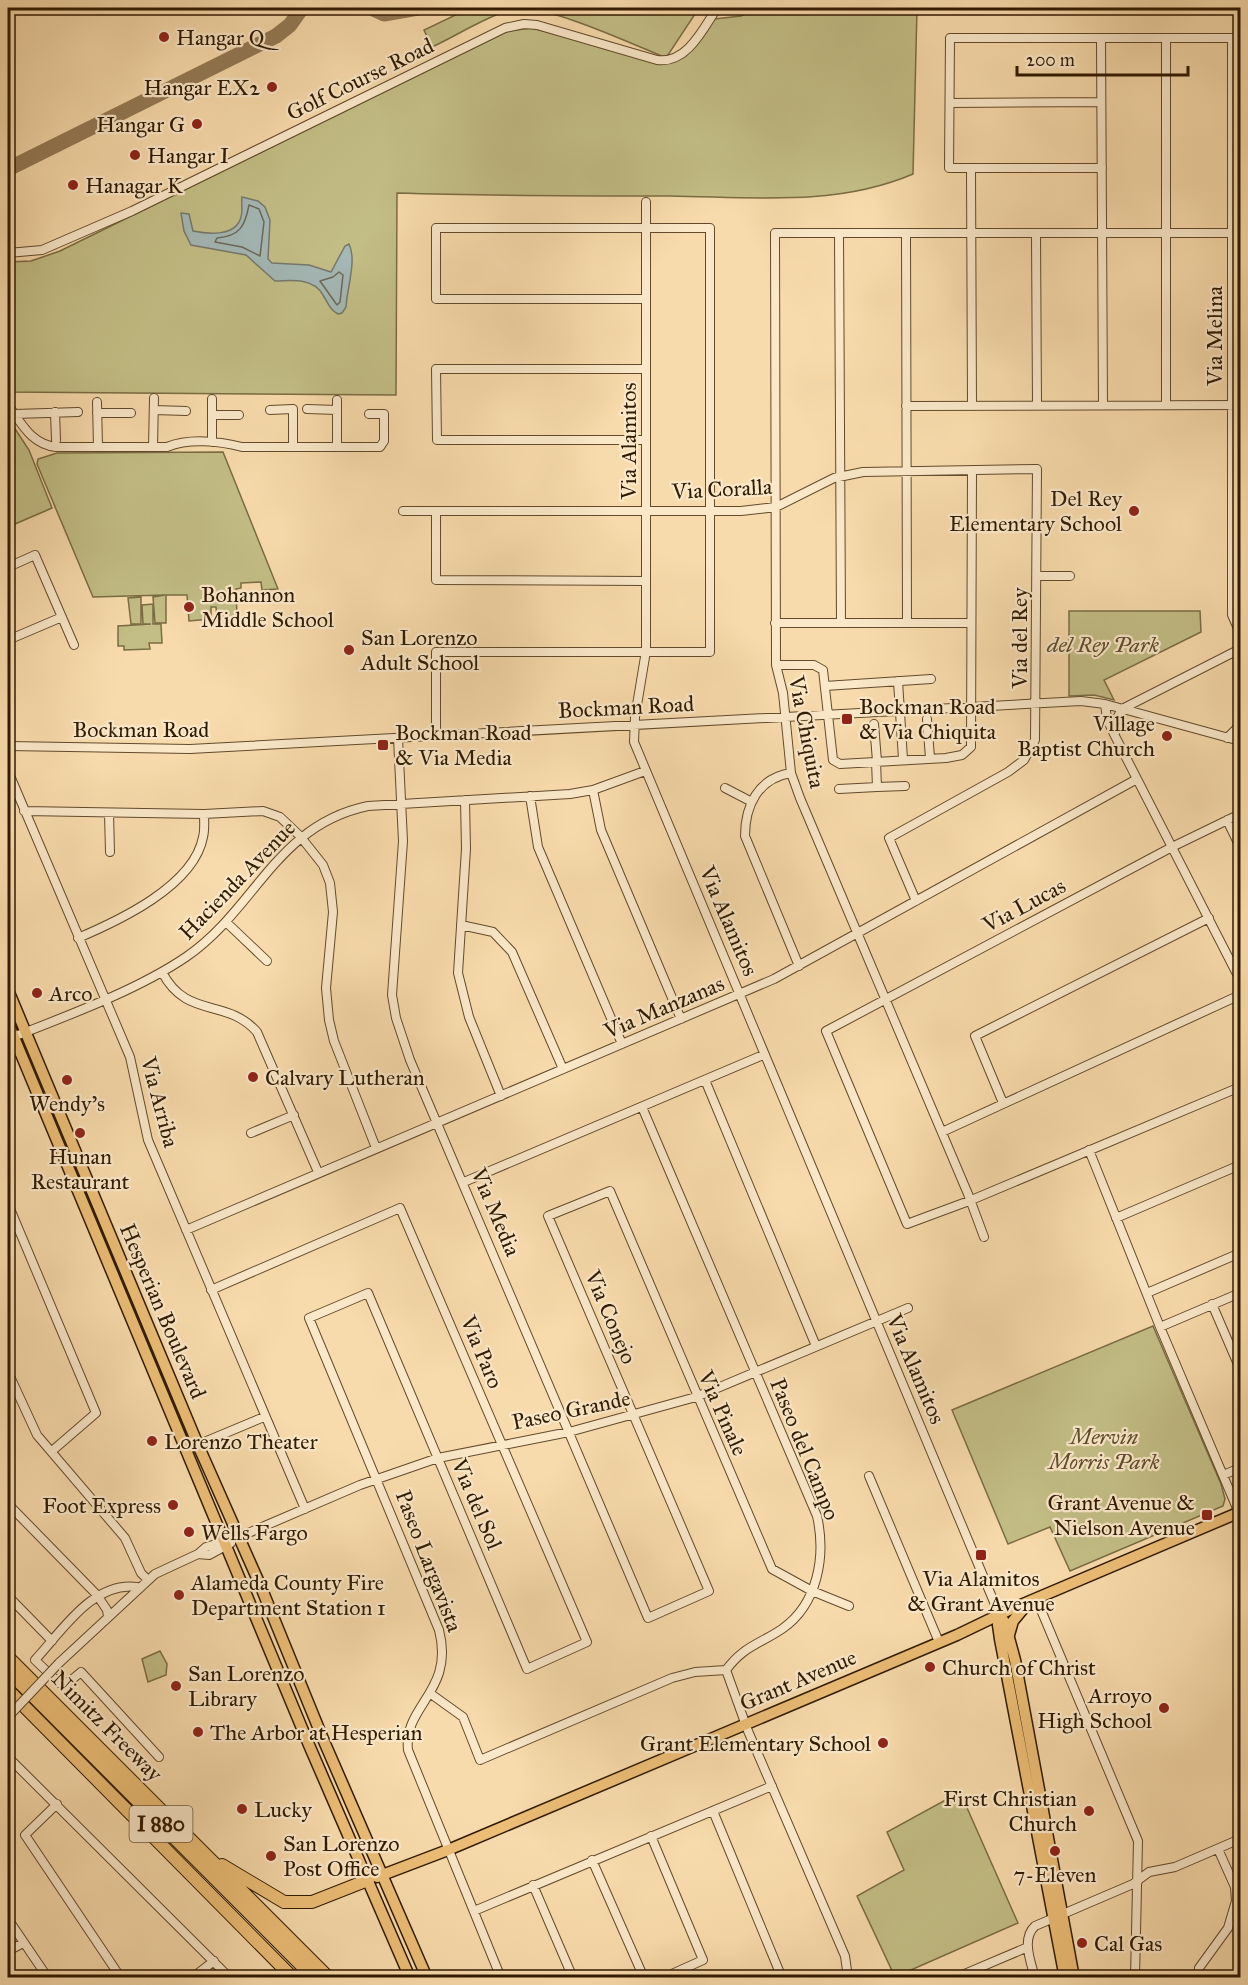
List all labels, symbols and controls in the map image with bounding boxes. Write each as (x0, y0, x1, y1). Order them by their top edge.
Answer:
place label: Hangar Q (176, 24, 280, 51)
marker: Hangar Q (157, 30, 171, 44)
street label: Golf Course Road (282, 32, 438, 126)
scale bar (1017, 39, 1188, 77)
text: 200 m (1026, 49, 1075, 71)
place label: Hangar EX2 (144, 74, 260, 101)
marker: Hangar EX2 (265, 80, 279, 94)
place label: Hangar G (96, 111, 185, 138)
marker: Hangar G (190, 117, 204, 131)
place label: Hangar I (147, 142, 229, 169)
marker: Hangar I (128, 148, 142, 162)
place label: Hanagar K (85, 172, 184, 199)
marker: Hanagar K (66, 178, 80, 192)
street label: Via Melina (1201, 285, 1228, 387)
street label: Via Alamitos (615, 383, 642, 500)
street label: Via Coralla (670, 473, 773, 505)
place label: Del Rey Elementary School (949, 485, 1123, 537)
marker: Del Rey Elementary School (1127, 504, 1141, 518)
place label: Bohannon Middle School (201, 581, 334, 633)
street label: Via del Rey (1006, 587, 1033, 689)
marker: Bohannon Middle School (182, 600, 196, 614)
place label: San Lorenzo Adult School (360, 624, 479, 676)
park label: del Rey Park (1046, 631, 1159, 658)
marker: San Lorenzo Adult School (342, 643, 356, 657)
street label: Via Chiquita (783, 673, 831, 791)
street label: Bockman Road (557, 690, 695, 724)
place label: Bockman Road & Via Chiquita (859, 693, 997, 745)
place label: Village Baptist Church (1017, 710, 1155, 762)
marker: Bockman Road & Via Chiquita (840, 712, 854, 726)
street label: Bockman Road (73, 716, 209, 743)
place label: Bockman Road & Via Media (395, 719, 532, 771)
marker: Village Baptist Church (1160, 729, 1174, 743)
marker: Bockman Road & Via Media (376, 738, 390, 752)
street label: Hacienda Avenue (173, 815, 301, 945)
street label: Via Alamitos (693, 861, 764, 980)
street label: Via Lucas (977, 872, 1070, 939)
street label: Via Manzanas (599, 970, 728, 1045)
place label: Arco (48, 980, 93, 1007)
marker: Arco (30, 986, 44, 1000)
street label: Via Arriba (135, 1053, 185, 1151)
place label: Calvary Lutheran (265, 1064, 425, 1091)
marker: Calvary Lutheran (246, 1070, 260, 1084)
marker: Wendy's (60, 1073, 74, 1087)
place label: Wendy's (29, 1090, 105, 1117)
marker: Hunan Restaurant (73, 1126, 87, 1140)
place label: Hunan Restaurant (31, 1143, 129, 1195)
street label: Via Media (465, 1163, 527, 1261)
street label: Hesperian Boulevard (114, 1219, 212, 1403)
street label: Via Conejo (579, 1265, 643, 1368)
street label: Via Alamitos (880, 1309, 951, 1428)
street label: Via Paro (454, 1311, 509, 1392)
street label: Via Pinale (692, 1365, 754, 1460)
street label: Paseo del Campo (764, 1374, 846, 1524)
street label: Paseo Grande (509, 1384, 633, 1436)
park label: Mervin Morris Park (1046, 1423, 1160, 1475)
place label: Lorenzo Theater (164, 1428, 318, 1455)
marker: Lorenzo Theater (145, 1434, 159, 1448)
street label: Via del Sol (445, 1454, 508, 1554)
street label: Paseo Largavista (390, 1486, 469, 1636)
place label: Grant Avenue & Nielson Avenue (1048, 1489, 1195, 1541)
place label: Foot Express (42, 1492, 161, 1519)
marker: Foot Express (166, 1498, 180, 1512)
marker: Grant Avenue & Nielson Avenue (1200, 1508, 1214, 1522)
place label: Wells Fargo (201, 1519, 308, 1546)
marker: Wells Fargo (182, 1525, 196, 1539)
marker: Via Alamitos & Grant Avenue (974, 1548, 988, 1562)
place label: Via Alamitos & Grant Avenue (907, 1565, 1055, 1617)
place label: Alameda County Fire Department Station 1 (190, 1569, 386, 1621)
marker: Alameda County Fire Department Station 1 (172, 1588, 186, 1602)
street label: Grant Avenue (736, 1643, 860, 1717)
place label: Church of Christ (942, 1654, 1096, 1681)
place label: San Lorenzo Library (188, 1660, 305, 1712)
marker: Church of Christ (923, 1660, 937, 1674)
street label: Nimitz Freeway (46, 1665, 169, 1788)
marker: San Lorenzo Library (169, 1679, 183, 1693)
place label: Arroyo High School (1037, 1682, 1152, 1734)
marker: Arroyo High School (1157, 1701, 1171, 1715)
place label: The Arbor at Hesperian (210, 1719, 423, 1746)
marker: The Arbor at Hesperian (191, 1725, 205, 1739)
place label: Grant Elementary School (640, 1730, 871, 1757)
marker: Grant Elementary School (876, 1736, 890, 1750)
place label: First Christian Church (943, 1785, 1077, 1837)
place label: Lucky (254, 1796, 312, 1823)
marker: Lucky (235, 1802, 249, 1816)
marker: First Christian Church (1082, 1804, 1096, 1818)
road number: I 880 (130, 1806, 192, 1842)
place label: San Lorenzo Post Office (283, 1830, 400, 1882)
marker: 7-Eleven (1048, 1844, 1062, 1858)
marker: San Lorenzo Post Office (264, 1849, 278, 1863)
place label: 7-Eleven (1014, 1861, 1097, 1888)
place label: Cal Gas (1094, 1930, 1162, 1957)
marker: Cal Gas (1075, 1936, 1089, 1950)

